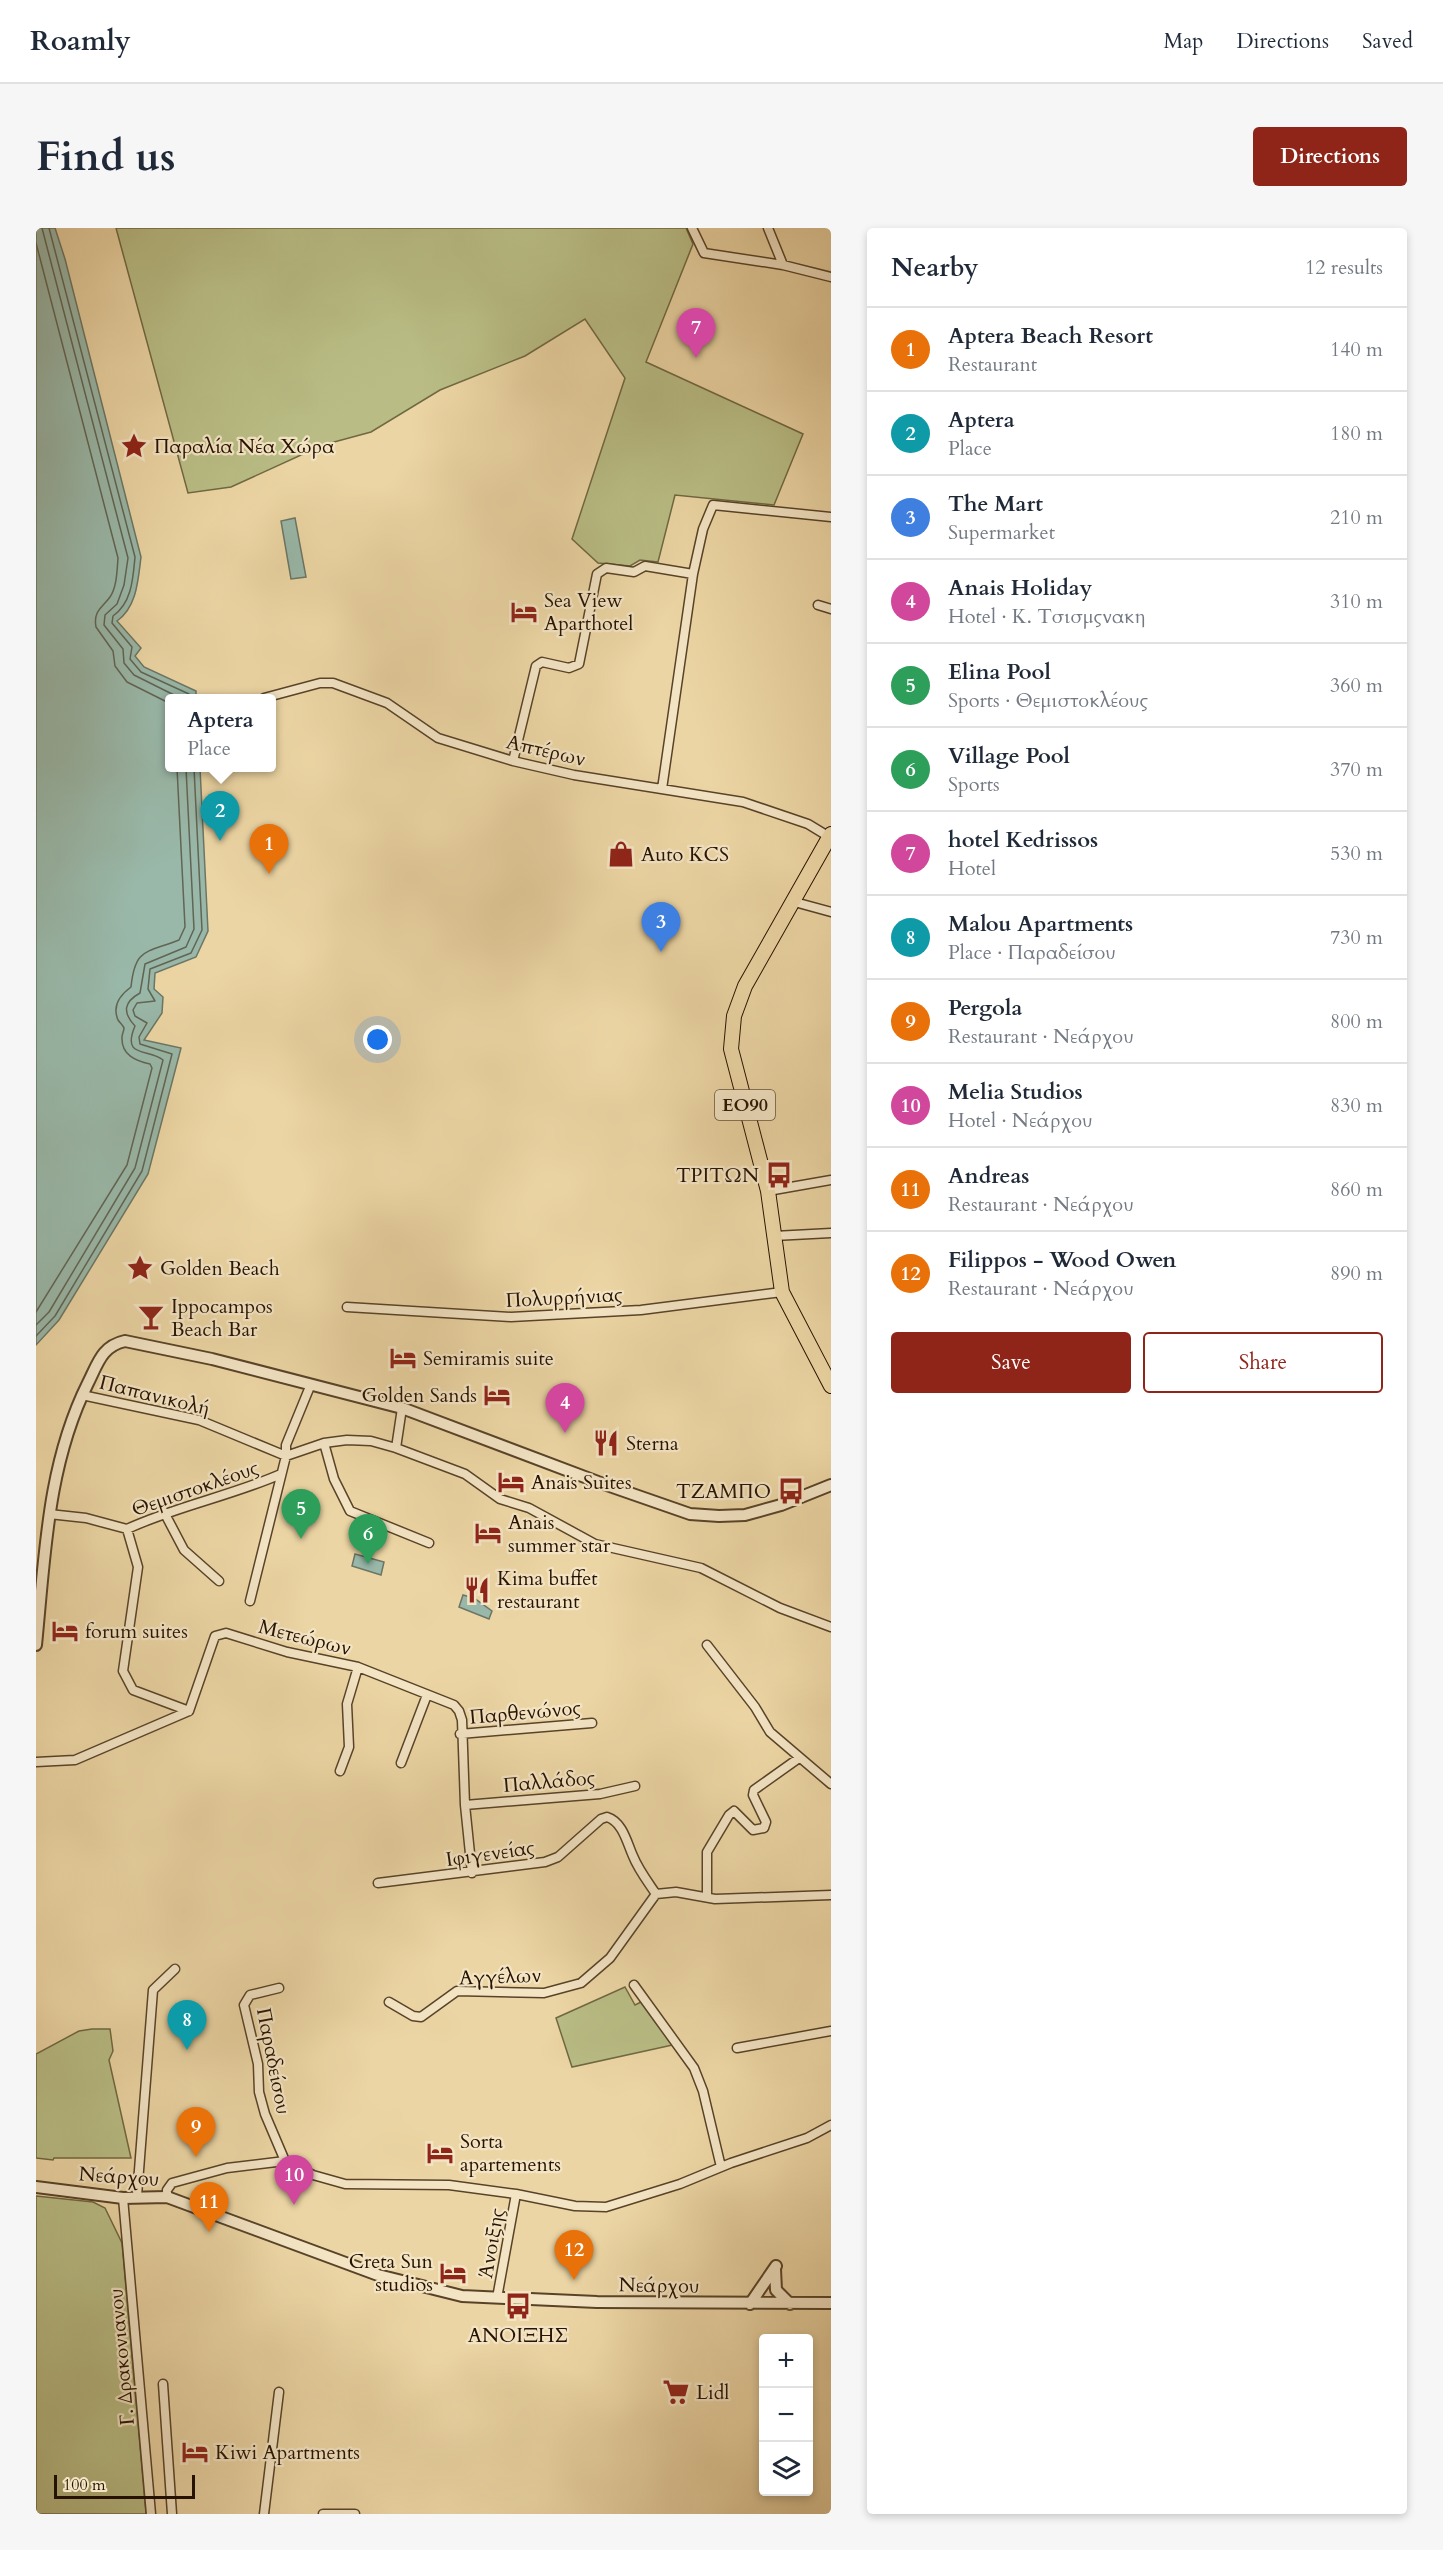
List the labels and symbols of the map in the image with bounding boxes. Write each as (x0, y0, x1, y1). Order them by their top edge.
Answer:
pin: 7 (676, 308, 716, 358)
place icon: Παραλία Νέα Χώρα (119, 431, 149, 461)
place label: Παραλία Νέα Χώρα (154, 433, 334, 460)
place label: Sea View Aparthotel (544, 587, 633, 637)
hotel icon: Sea View Aparthotel (509, 597, 539, 627)
street label: Απτέρων (504, 728, 588, 773)
pin: 2 (200, 792, 240, 841)
pin: 1 (250, 824, 288, 874)
shop icon: Auto KCS (606, 839, 636, 869)
place label: Auto KCS (641, 841, 729, 868)
pin: 3 (642, 902, 680, 952)
your location (363, 1025, 392, 1054)
road number: ΕΟ90 (715, 1090, 775, 1120)
bus stop icon: ΤΡΙΤΩΝ (764, 1160, 794, 1190)
place label: ΤΡΙΤΩΝ (676, 1162, 759, 1189)
place icon: Golden Beach (125, 1253, 155, 1283)
place label: Golden Beach (160, 1255, 280, 1282)
street label: Πολυρρήνιας (505, 1281, 624, 1314)
place label: Ippocampos Beach Bar (171, 1293, 273, 1343)
bar icon: Ippocampos Beach Bar (136, 1302, 166, 1332)
hotel icon: Semiramis suite (388, 1343, 418, 1373)
place label: Semiramis suite (423, 1345, 554, 1372)
street label: Παπανικολή (97, 1369, 213, 1422)
hotel icon: Golden Sands (482, 1380, 512, 1410)
place label: Golden Sands (361, 1382, 477, 1409)
pin: 4 (546, 1384, 584, 1433)
restaurant icon: Sterna (591, 1428, 621, 1458)
place label: Sterna (626, 1430, 679, 1457)
street label: Θεμιστοκλέους (128, 1454, 263, 1523)
hotel icon: Anais Suites (496, 1467, 526, 1497)
place label: Anais Suites (531, 1469, 632, 1496)
bus stop icon: ΤΖΑΜΠΟ (776, 1476, 806, 1506)
place label: ΤΖΑΜΠΟ (676, 1478, 771, 1505)
pin: 5 (282, 1490, 320, 1539)
place label: Anais summer star (508, 1509, 611, 1559)
pin: 6 (348, 1514, 388, 1564)
hotel icon: Anais summer star (473, 1518, 503, 1548)
place label: Kima buffet restaurant (497, 1565, 598, 1615)
restaurant icon: Kima buffet restaurant (462, 1575, 492, 1605)
street label: Μετεώρων (256, 1613, 354, 1662)
hotel icon: forum suites (50, 1616, 80, 1646)
place label: forum suites (85, 1618, 188, 1645)
street label: Παρθενώνος (468, 1694, 582, 1731)
street label: Παλλάδος (502, 1764, 596, 1799)
street label: Ιφιγενείας (444, 1834, 537, 1873)
street label: Αγγέλων (458, 1962, 542, 1991)
pin: 8 (168, 2000, 206, 2050)
street label: Παραδείσου (250, 2005, 297, 2117)
pin: 9 (176, 2108, 216, 2157)
place label: Sorta apartements (460, 2128, 561, 2178)
hotel icon: Sorta apartements (425, 2138, 455, 2168)
pin: 10 (274, 2156, 314, 2205)
street label: Νεάρχου (78, 2160, 160, 2193)
pin: 11 (190, 2182, 228, 2232)
street label: Άνοιξης (472, 2206, 511, 2280)
pin: 12 (554, 2230, 594, 2280)
place label: Creta Sun studios (349, 2248, 434, 2298)
hotel icon: Creta Sun studios (438, 2258, 468, 2288)
street label: Νεάρχου (618, 2271, 700, 2300)
street label: Γ. Δρακονιανου (102, 2287, 141, 2426)
bus stop icon: ΑΝΟΙΞΗΣ (503, 2291, 533, 2321)
place label: ΑΝΟΙΞΗΣ (468, 2322, 568, 2349)
supermarket icon: Lidl (661, 2377, 691, 2407)
place label: Lidl (696, 2379, 729, 2406)
hotel icon: Kiwi Apartments (180, 2437, 210, 2467)
place label: Kiwi Apartments (215, 2439, 360, 2466)
scale bar (54, 2472, 195, 2500)

